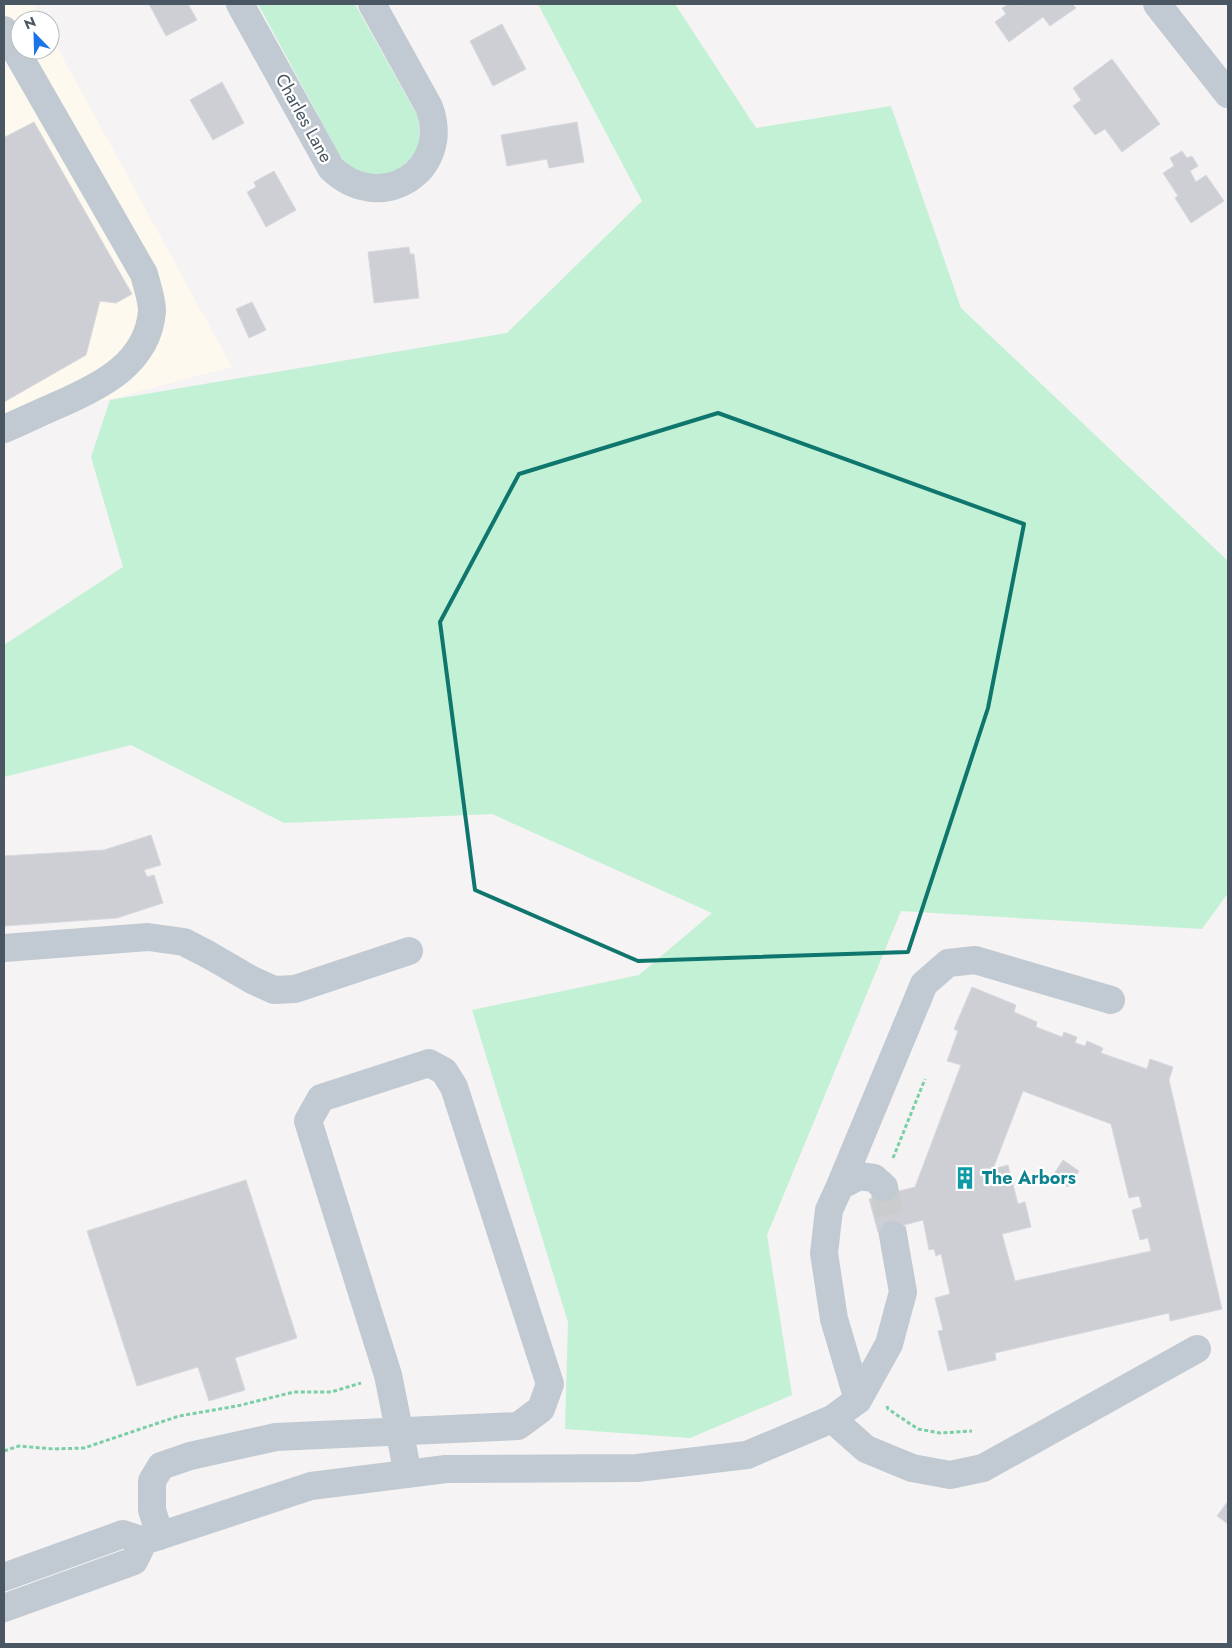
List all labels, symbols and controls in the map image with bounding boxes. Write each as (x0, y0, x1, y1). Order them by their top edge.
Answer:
north arrow (10, 10, 60, 60)
text: N (21, 12, 39, 34)
street label: Charles Lane (269, 69, 339, 167)
building icon: The Arbors (952, 1165, 978, 1191)
place label: The Arbors (982, 1165, 1076, 1191)

